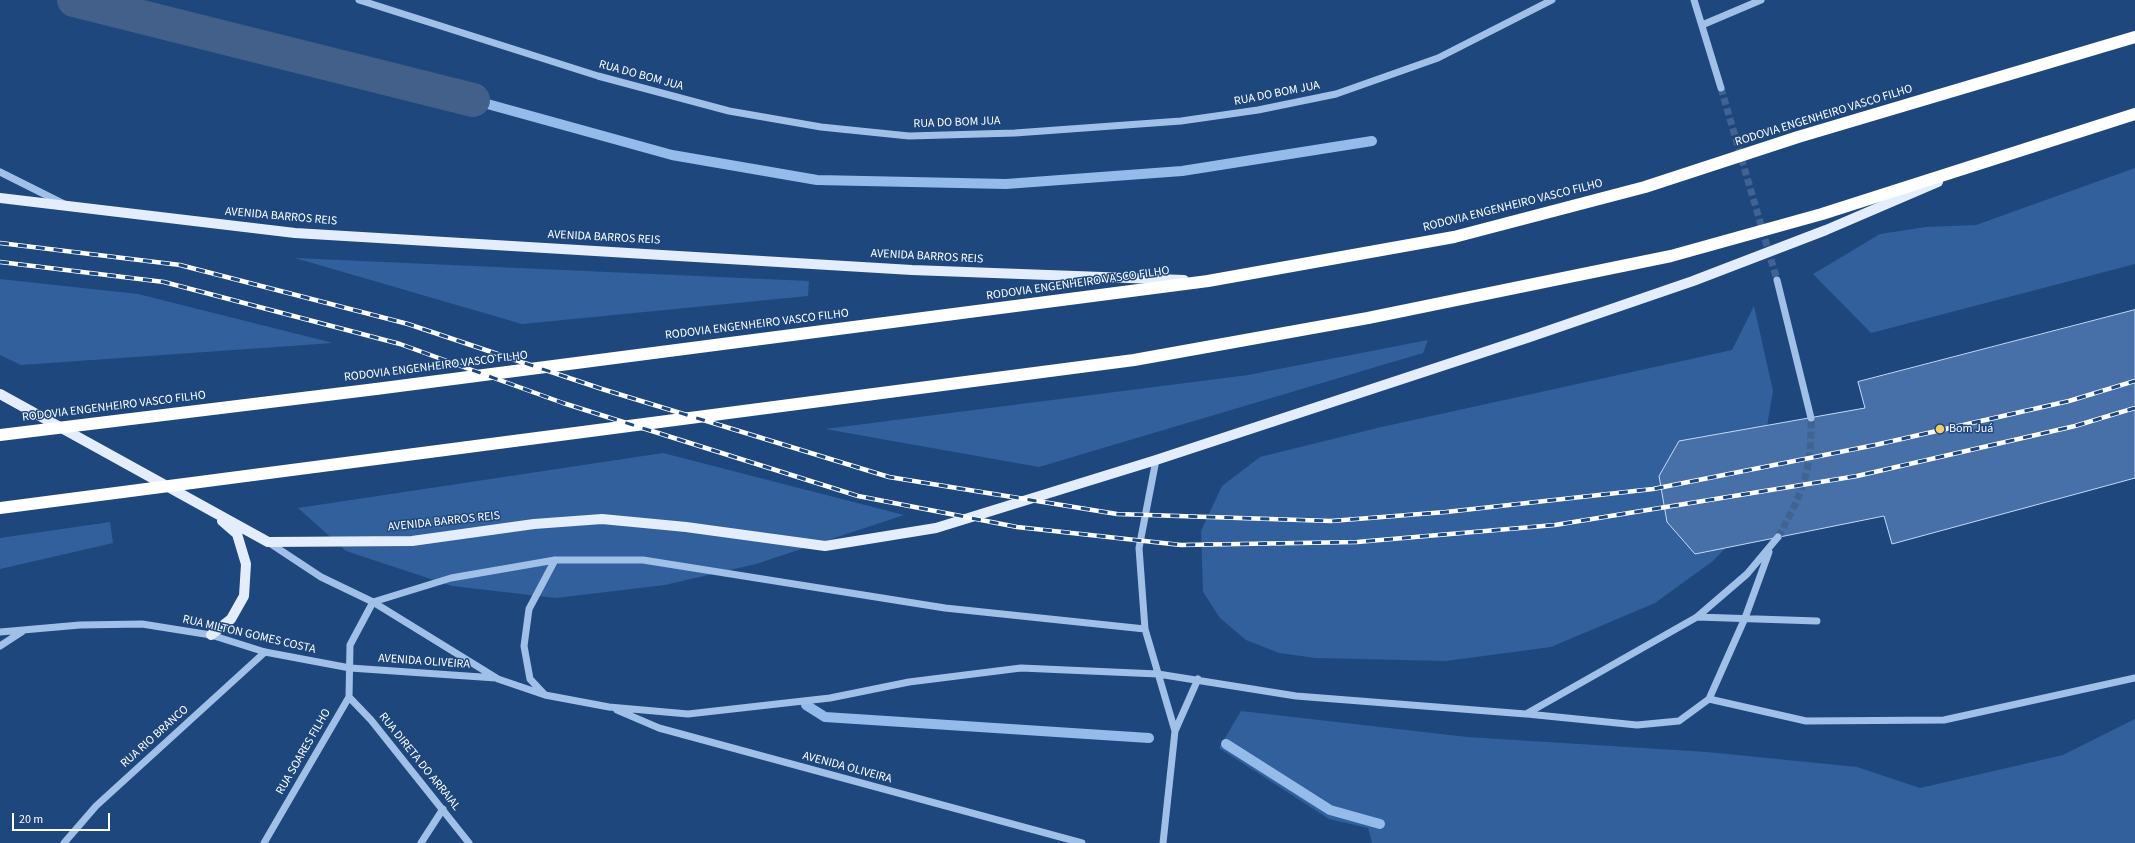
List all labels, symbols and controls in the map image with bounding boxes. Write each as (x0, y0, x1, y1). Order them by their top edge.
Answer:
street label: RUA DO BOM JUA (597, 58, 685, 94)
street label: RUA DO BOM JUA (1233, 79, 1321, 109)
street label: RODOVIA ENGENHEIRO VASCO FILHO (1733, 82, 1915, 150)
street label: RUA DO BOM JUA (913, 114, 1001, 132)
street label: RODOVIA ENGENHEIRO VASCO FILHO (1422, 177, 1604, 235)
street label: AVENIDA BARROS REIS (224, 205, 338, 229)
street label: AVENIDA BARROS REIS (547, 228, 661, 248)
street label: AVENIDA BARROS REIS (870, 247, 984, 267)
street label: RODOVIA ENGENHEIRO VASCO FILHO (985, 264, 1171, 304)
street label: RODOVIA ENGENHEIRO VASCO FILHO (664, 307, 850, 343)
street label: RODOVIA ENGENHEIRO VASCO FILHO (343, 349, 529, 385)
street label: RODOVIA ENGENHEIRO VASCO FILHO (21, 389, 207, 425)
place label: Bom Juá (1949, 422, 1993, 436)
marker: Bom Juá (1934, 423, 1946, 435)
street label: AVENIDA BARROS REIS (387, 509, 501, 535)
street label: RUA MILTON GOMES COSTA (181, 613, 317, 657)
street label: AVENIDA OLIVEIRA (378, 652, 470, 672)
street label: RUA RIO BRANCO (118, 703, 192, 771)
street label: RUA SOARES FILHO (274, 707, 334, 797)
street label: RUA DIRETA DO ARRAIAL (375, 710, 463, 814)
street label: AVENIDA OLIVEIRA (801, 749, 893, 787)
scale bar (14, 805, 112, 831)
text: 20 m (19, 811, 43, 828)

